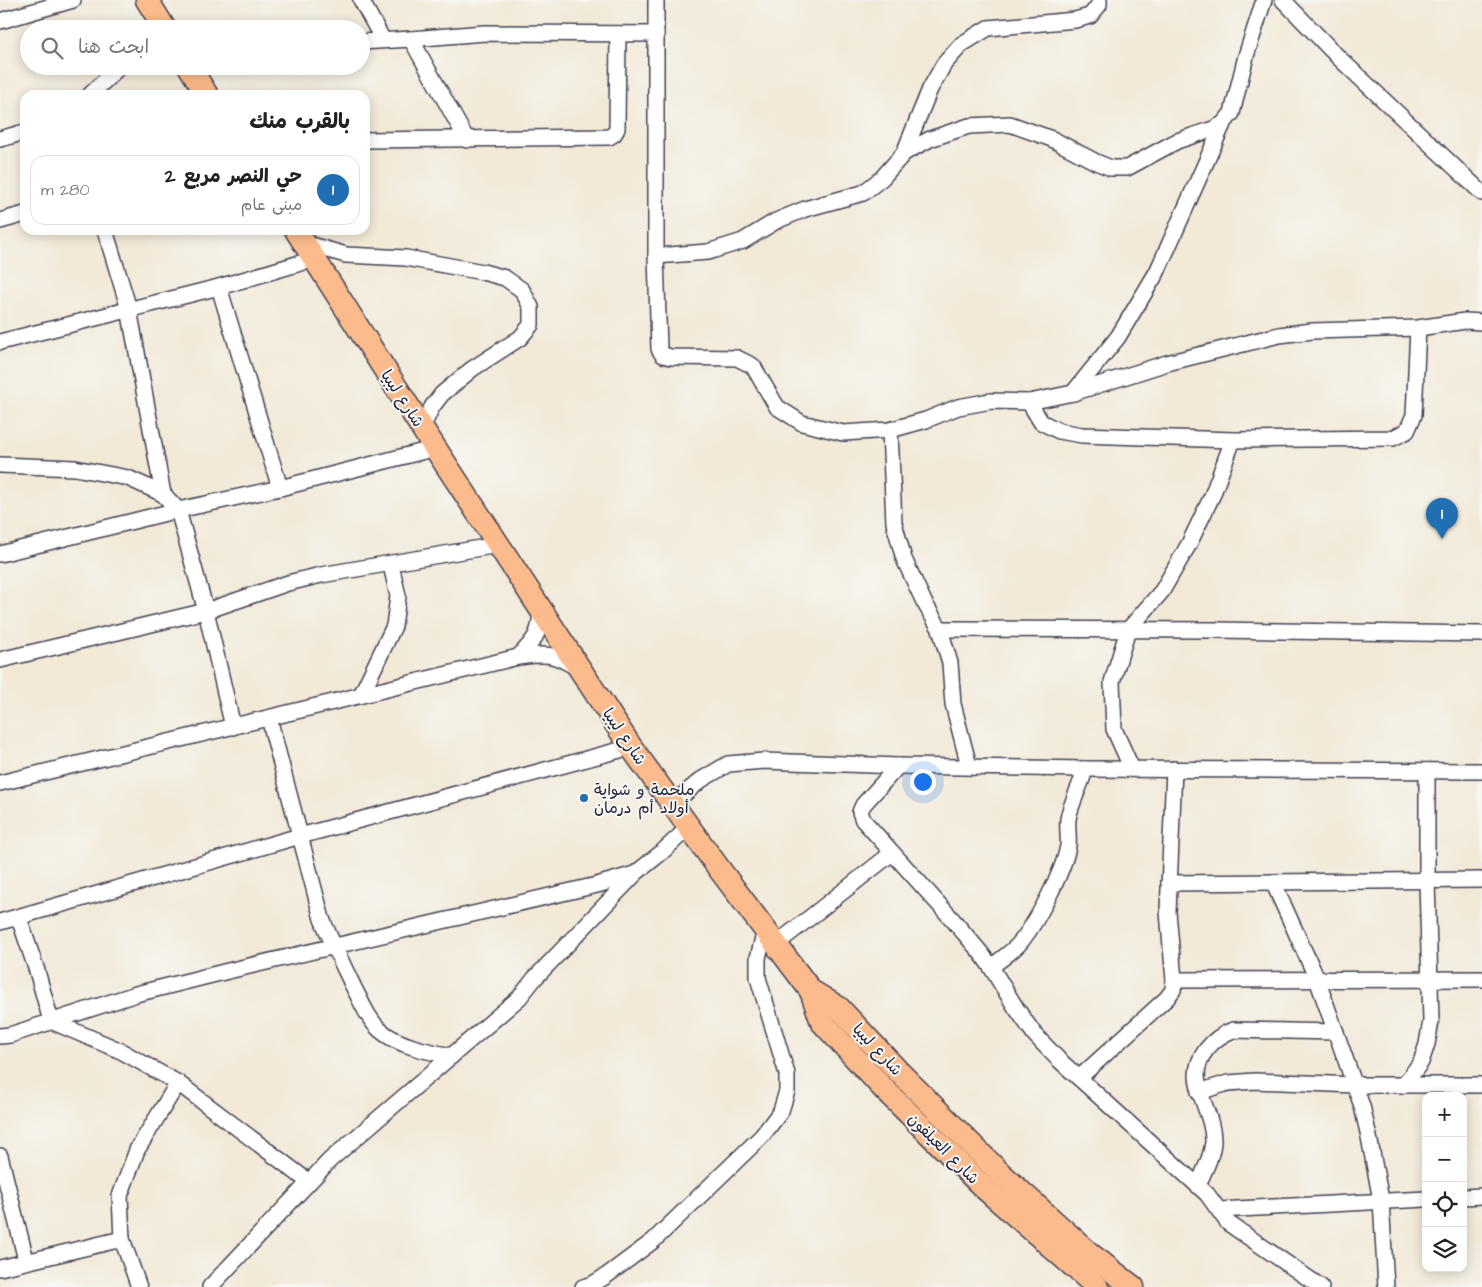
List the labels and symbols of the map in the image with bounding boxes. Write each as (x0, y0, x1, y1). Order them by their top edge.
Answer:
street label: شارع ليبيا (375, 366, 429, 431)
pin: 1 (1426, 498, 1458, 539)
street label: شارع ليبيا (597, 704, 651, 769)
your location (910, 769, 936, 795)
place label: ملحمة و شواية أولاد أم درمان (594, 779, 694, 820)
marker: ملحمة و شواية أولاد أم درمان (578, 792, 590, 804)
street label: شارع ليبيا (847, 1019, 907, 1081)
street label: شارع العيلفون (903, 1108, 984, 1189)

